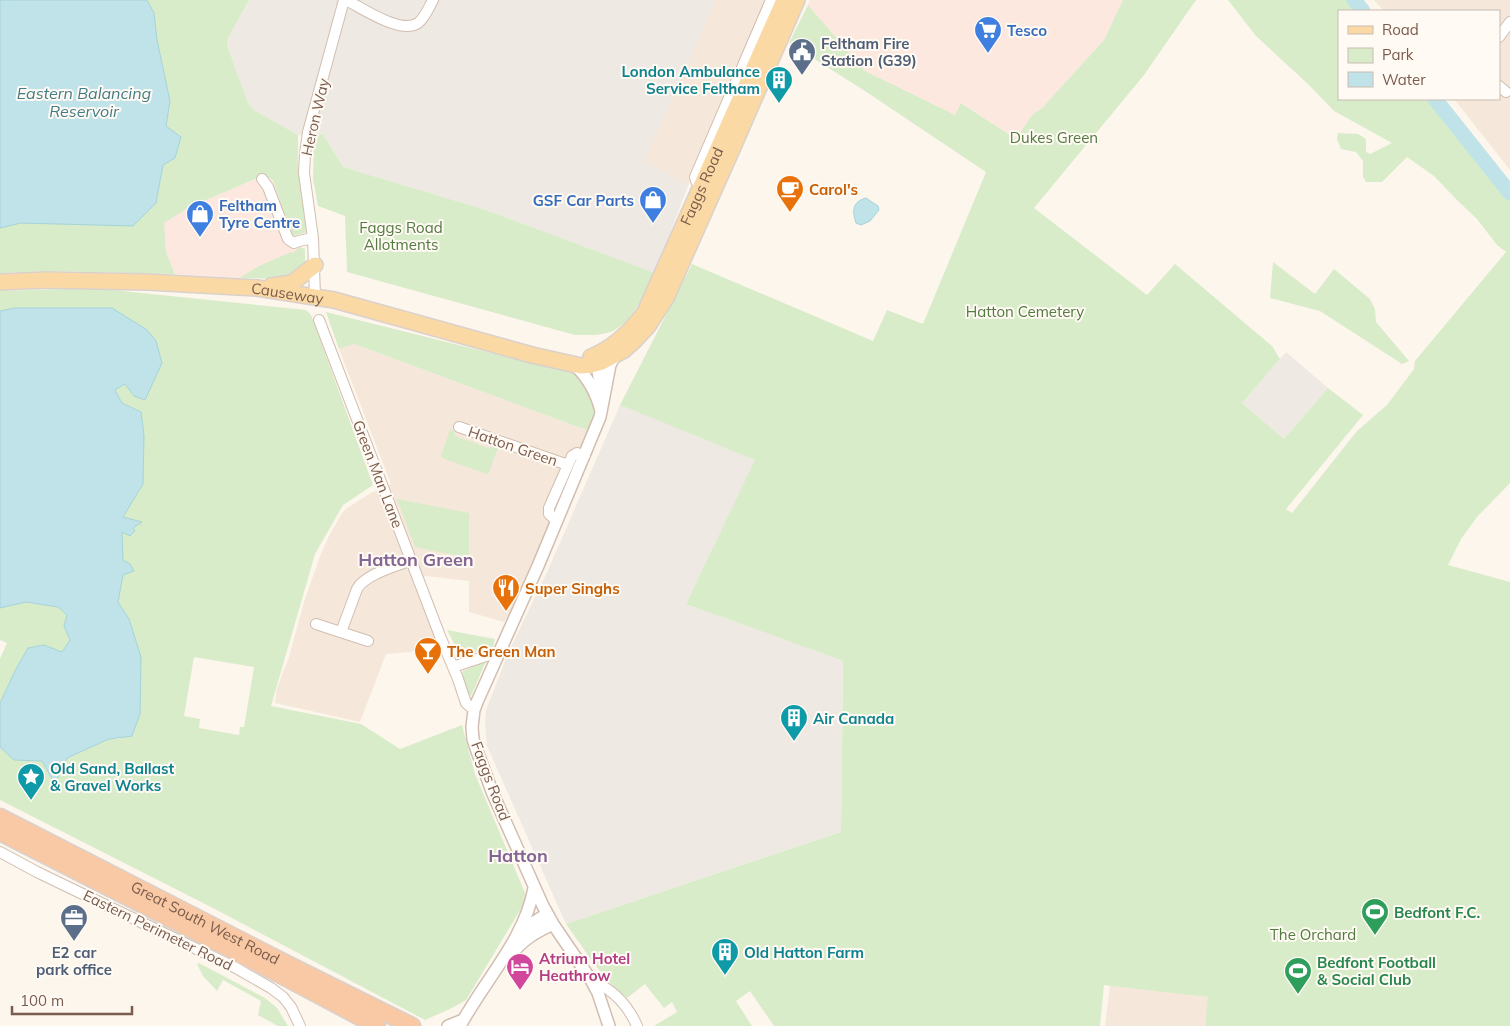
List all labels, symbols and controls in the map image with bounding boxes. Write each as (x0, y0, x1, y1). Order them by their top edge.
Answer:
legend (1338, 10, 1500, 100)
supermarket icon: Tesco (973, 15, 1003, 54)
text: Road (1382, 20, 1419, 39)
place label: Tesco (1007, 21, 1047, 40)
place label: Feltham Fire Station (G39) (821, 34, 917, 70)
public building icon: Feltham Fire Station (G39) (787, 37, 817, 76)
text: Park (1382, 45, 1414, 64)
place label: London Ambulance Service Feltham (622, 62, 760, 98)
building icon: London Ambulance Service Feltham (764, 65, 794, 104)
text: Water (1382, 70, 1426, 89)
street label: Heron Way (297, 76, 333, 158)
water label: Eastern Balancing Reservoir (17, 83, 152, 121)
park label: Dukes Green (1010, 128, 1098, 147)
street label: Faggs Road (675, 144, 727, 228)
cafe icon: Carol's (775, 174, 805, 213)
place label: Carol's (809, 180, 858, 199)
shop icon: GSF Car Parts (638, 185, 668, 224)
place label: GSF Car Parts (533, 191, 634, 210)
place label: Feltham Tyre Centre (219, 196, 300, 232)
shop icon: Feltham Tyre Centre (185, 199, 215, 238)
park label: Faggs Road Allotments (359, 218, 443, 254)
street label: Causeway (251, 278, 325, 308)
park label: Hatton Cemetery (966, 302, 1084, 321)
street label: Green Man Lane (349, 417, 407, 531)
street label: Hatton Green (466, 422, 560, 470)
district label: Hatton Green (358, 548, 474, 571)
restaurant icon: Super Singhs (491, 573, 521, 612)
place label: Super Singhs (525, 579, 620, 598)
bar icon: The Green Man (413, 636, 443, 675)
place label: The Green Man (447, 642, 556, 661)
building icon: Air Canada (779, 703, 809, 742)
place label: Air Canada (813, 709, 894, 728)
street label: Faggs Road (467, 739, 515, 823)
place label: Old Sand, Ballast & Gravel Works (50, 759, 175, 795)
place icon: Old Sand, Ballast & Gravel Works (16, 762, 46, 801)
district label: Hatton (488, 844, 548, 867)
street label: Great South West Road (128, 876, 283, 968)
street label: Eastern Perimeter Road (80, 886, 236, 974)
sports icon: Bedfont F.C. (1360, 897, 1390, 936)
office icon: E2 car park office (59, 903, 89, 942)
place label: Bedfont F.C. (1394, 903, 1480, 922)
park label: The Orchard (1270, 925, 1356, 944)
building icon: Old Hatton Farm (710, 937, 740, 976)
place label: E2 car park office (36, 943, 112, 979)
place label: Old Hatton Farm (744, 943, 864, 962)
place label: Atrium Hotel Heathrow (539, 949, 630, 985)
hotel icon: Atrium Hotel Heathrow (505, 952, 535, 991)
place label: Bedfont Football & Social Club (1317, 953, 1436, 989)
sports icon: Bedfont Football & Social Club (1283, 956, 1313, 995)
scale bar (12, 984, 132, 1016)
text: 100 m (20, 991, 64, 1010)

